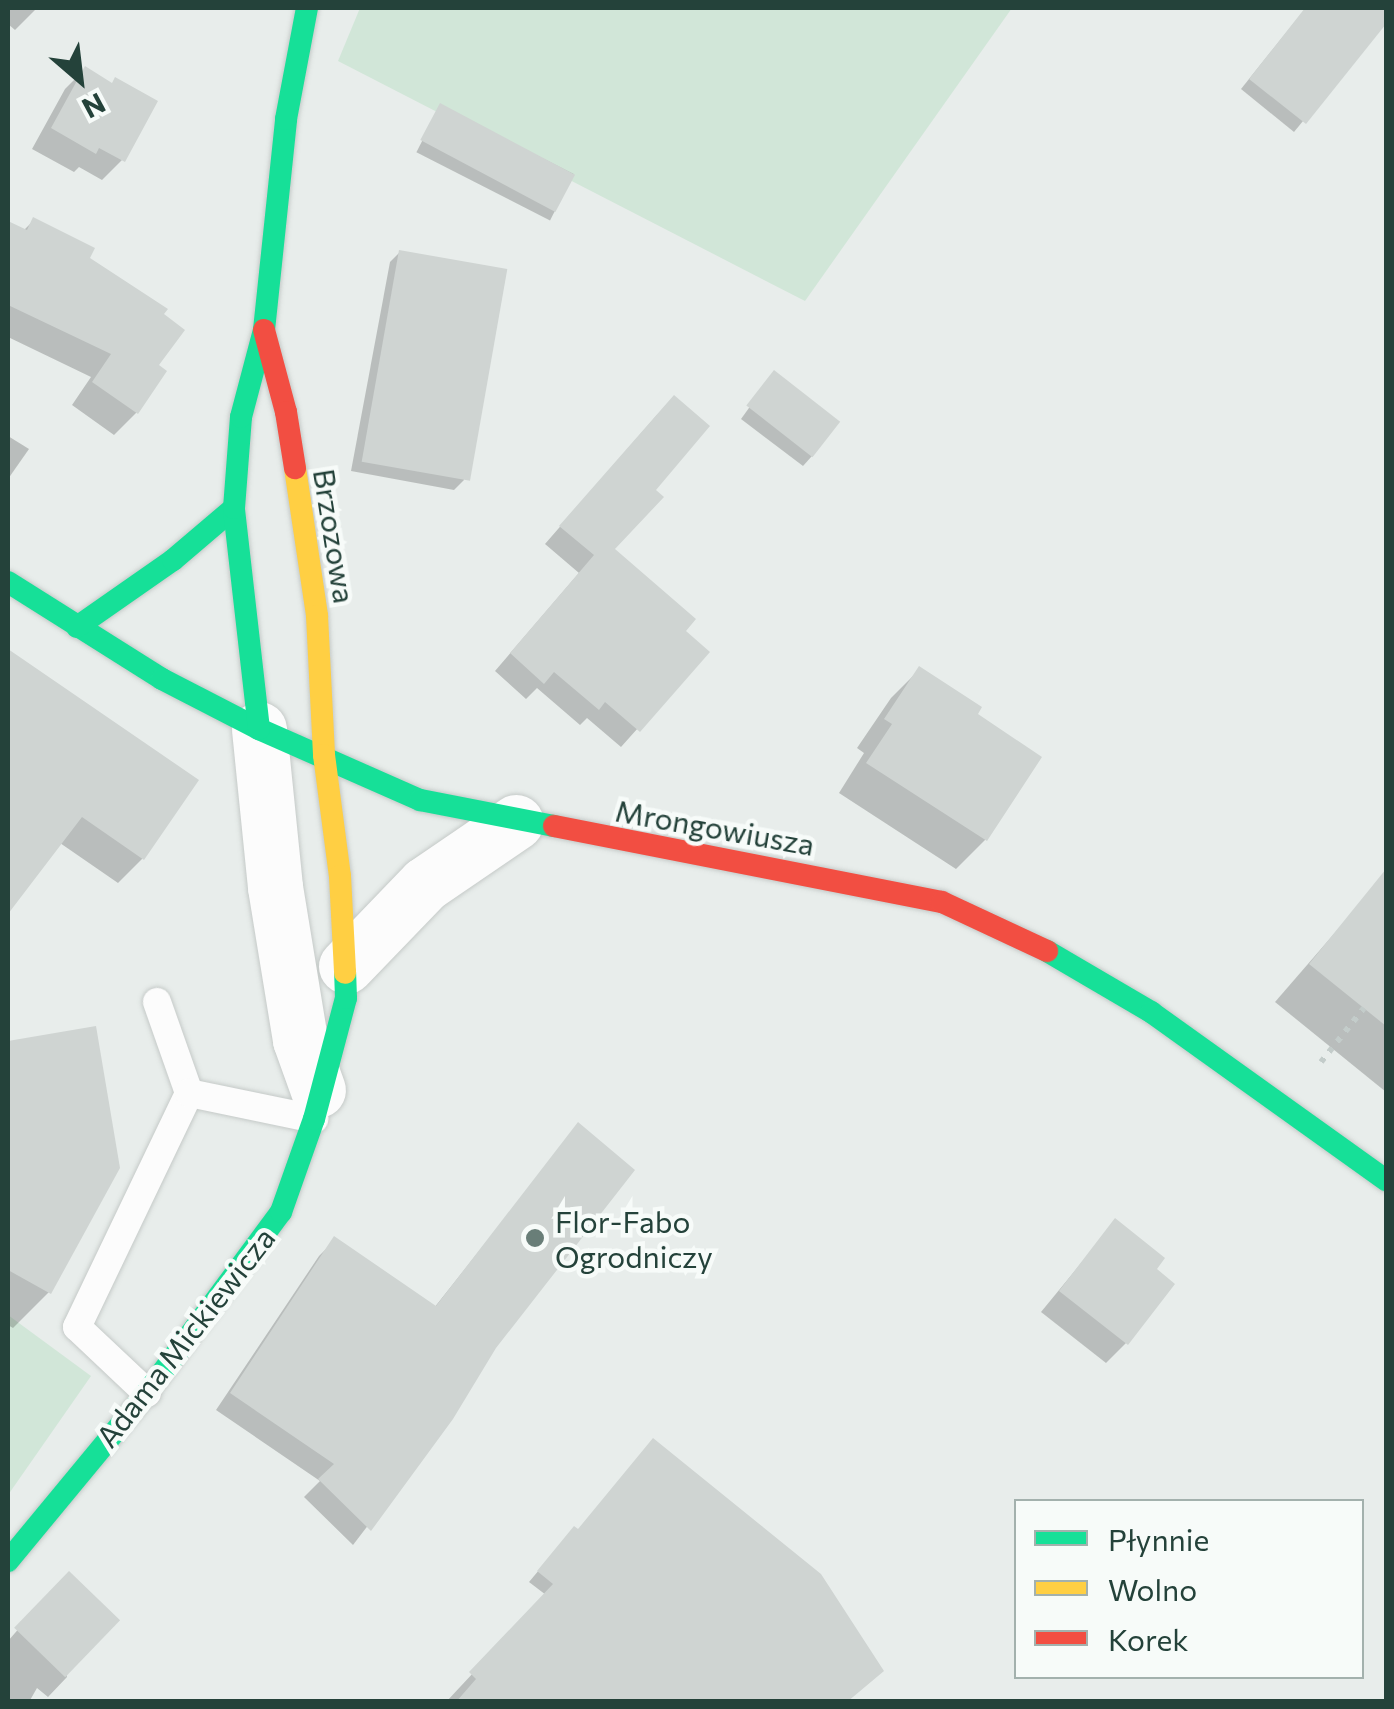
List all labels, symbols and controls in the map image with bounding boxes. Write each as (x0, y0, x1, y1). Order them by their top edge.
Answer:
north arrow (30, 30, 130, 130)
text: N (77, 87, 111, 126)
street label: Brzozowa (307, 466, 363, 606)
street label: Mrongowiusza (613, 792, 817, 862)
place label: Flor-Fabo Ogrodniczy (555, 1203, 713, 1274)
street label: Adama Mickiewicza (88, 1220, 282, 1454)
marker: Flor-Fabo Ogrodniczy (524, 1227, 546, 1249)
legend (1014, 1499, 1364, 1679)
text: Płynnie (1108, 1520, 1209, 1557)
text: Wolno (1108, 1570, 1197, 1607)
text: Korek (1108, 1620, 1189, 1657)

